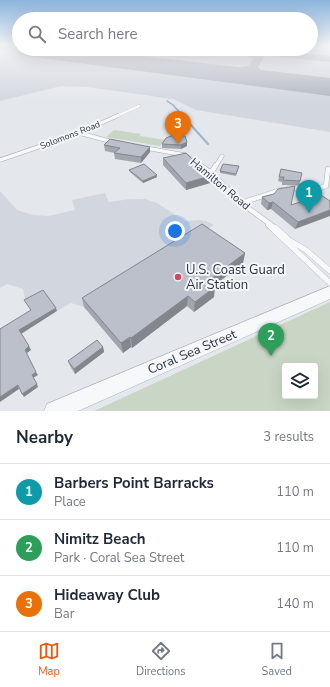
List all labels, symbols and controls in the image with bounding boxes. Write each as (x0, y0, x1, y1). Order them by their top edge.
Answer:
search box (12, 12, 318, 56)
icon: search (26, 23, 48, 45)
text: Search here (58, 24, 138, 44)
pin: 3 (165, 111, 191, 144)
street label: Solomons Road (38, 118, 102, 152)
street label: Hamilton Road (187, 154, 253, 214)
pin: 1 (296, 180, 322, 213)
your location (165, 221, 185, 241)
place label: U.S. Coast Guard Air Station (186, 261, 285, 294)
marker: U.S. Coast Guard Air Station (173, 272, 183, 282)
pin: 2 (258, 323, 284, 356)
street label: Coral Sea Street (145, 325, 240, 379)
map controls (282, 363, 318, 399)
button: layers (282, 363, 318, 399)
text: Nearby (16, 426, 73, 449)
text: 3 results (263, 428, 314, 446)
text: Barbers Point Barracks (54, 473, 214, 493)
text: 1 (25, 483, 33, 501)
text: 110 m (276, 483, 314, 501)
text: Place (54, 493, 86, 511)
text: Nimitz Beach (54, 529, 146, 549)
text: 2 (25, 539, 33, 557)
text: 110 m (276, 539, 314, 557)
text: Park · Coral Sea Street (54, 549, 184, 567)
text: Hideaway Club (54, 585, 160, 605)
text: 3 (25, 595, 33, 613)
text: 140 m (276, 595, 314, 613)
text: Bar (54, 605, 74, 623)
tab: Map (38, 640, 60, 679)
tab: Directions (136, 640, 186, 679)
tab: Saved (262, 640, 292, 679)

